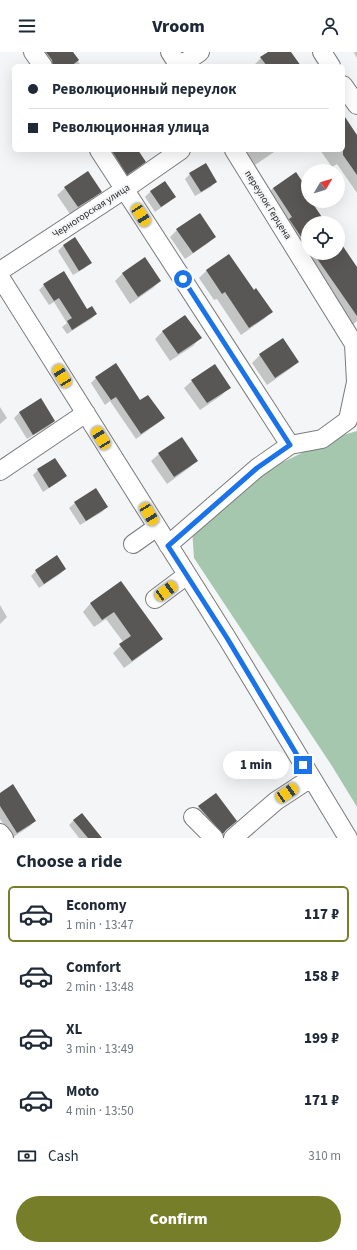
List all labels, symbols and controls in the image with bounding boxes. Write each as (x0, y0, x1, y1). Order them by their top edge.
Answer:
text: Vroom (152, 14, 205, 39)
icon: menu (16, 15, 38, 37)
icon: person (319, 15, 341, 37)
text: Революционный переулок (52, 79, 237, 100)
text: Революционная улица (52, 117, 209, 138)
north arrow (301, 164, 345, 208)
map controls (301, 164, 345, 260)
street label: переулок Герцена (241, 168, 295, 242)
street label: Черногорская улица (49, 181, 133, 241)
car (129, 202, 153, 228)
button: locate (301, 216, 345, 260)
route start (174, 270, 192, 288)
car (51, 363, 73, 389)
car (90, 425, 112, 451)
car (138, 501, 160, 527)
car (153, 579, 179, 603)
callout: 1 min (223, 751, 289, 779)
text: 1 min (240, 756, 272, 774)
route end (294, 756, 312, 774)
car (274, 781, 300, 805)
text: Choose a ride (16, 849, 122, 874)
text: Economy (66, 895, 127, 916)
icon: car (18, 896, 54, 932)
text: 117 ₽ (304, 904, 339, 925)
text: 1 min · 13:47 (66, 916, 134, 934)
text: Comfort (66, 957, 121, 978)
icon: car (18, 958, 54, 994)
text: 158 ₽ (304, 966, 339, 987)
text: 2 min · 13:48 (66, 978, 134, 996)
text: XL (66, 1019, 82, 1040)
icon: car (18, 1020, 54, 1056)
text: 199 ₽ (304, 1028, 339, 1049)
text: 3 min · 13:49 (66, 1040, 134, 1058)
text: Moto (66, 1081, 99, 1102)
icon: car (18, 1082, 54, 1118)
text: 171 ₽ (304, 1090, 339, 1111)
text: 4 min · 13:50 (66, 1102, 134, 1120)
icon: cash (16, 1145, 38, 1167)
text: Cash (48, 1146, 79, 1167)
text: 310 m (308, 1147, 341, 1165)
button: Confirm (16, 1196, 341, 1242)

